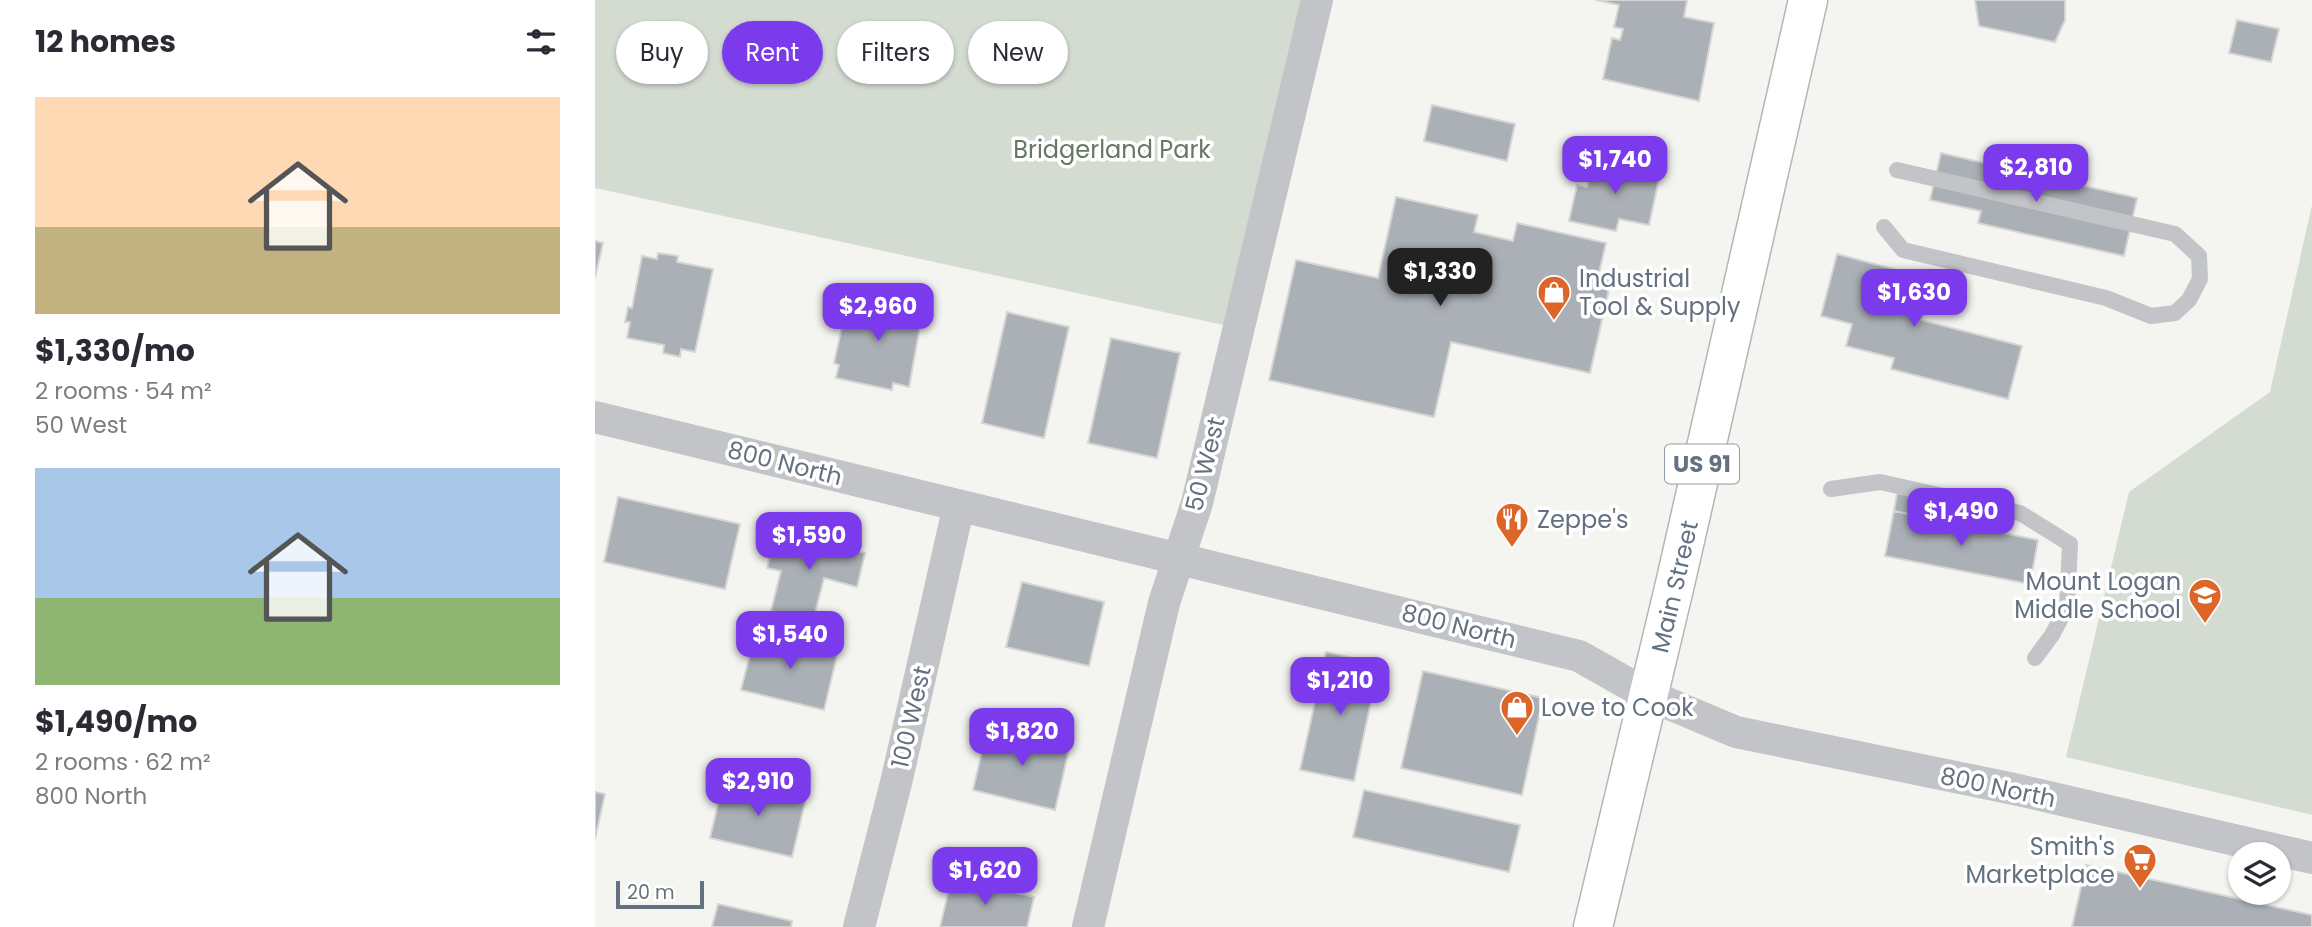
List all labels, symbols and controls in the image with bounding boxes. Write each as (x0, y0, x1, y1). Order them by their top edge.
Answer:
text: 12 homes (35, 20, 176, 63)
chip: Buy (616, 21, 708, 84)
chip: Rent (722, 21, 823, 84)
chip: Filters (837, 21, 954, 84)
chip: New (968, 21, 1068, 84)
icon: filters (522, 23, 560, 61)
park label: Bridgerland Park (1013, 133, 1211, 166)
pin: $1,740 (1558, 136, 1672, 196)
icon: home (235, 143, 361, 269)
text: $1,740 (1578, 143, 1652, 175)
pin: $2,810 (1979, 144, 2093, 204)
text: $2,810 (1999, 151, 2073, 183)
pin: $1,330 (1383, 248, 1497, 308)
text: $1,330 (1403, 255, 1477, 287)
place label: Industrial Tool & Supply (1579, 262, 1741, 323)
pin: $1,630 (1857, 270, 1971, 329)
shop icon: Industrial Tool & Supply (1535, 273, 1573, 322)
text: $1,630 (1877, 276, 1951, 308)
pin: $2,960 (821, 284, 935, 343)
text: $2,960 (839, 290, 917, 322)
text: $1,330/mo (35, 329, 195, 372)
text: 2 rooms · 54 m² (35, 375, 212, 407)
text: 50 West (35, 409, 127, 441)
street label: 50 West (1177, 413, 1233, 515)
street label: 800 North (724, 433, 846, 493)
road number: US 91 (1665, 445, 1739, 484)
pin: $1,490 (1904, 489, 2018, 548)
text: $1,490 (1923, 495, 1999, 527)
restaurant icon: Zeppe's (1493, 500, 1531, 549)
place label: Zeppe's (1537, 503, 1629, 536)
pin: $1,590 (752, 512, 866, 572)
icon: home (235, 514, 361, 640)
street label: Main Street (1643, 517, 1705, 656)
text: $1,590 (772, 519, 846, 551)
place label: Mount Logan Middle School (2014, 565, 2181, 626)
school or university icon: Mount Logan Middle School (2186, 576, 2224, 625)
street label: 800 North (1398, 596, 1520, 656)
pin: $1,540 (733, 612, 847, 671)
text: $1,540 (752, 618, 828, 650)
pin: $1,210 (1283, 658, 1397, 717)
street label: 100 West (883, 663, 939, 771)
text: $1,210 (1306, 664, 1374, 696)
shop icon: Love to Cook (1498, 688, 1536, 737)
place label: Love to Cook (1541, 691, 1694, 724)
text: $1,490/mo (35, 700, 197, 743)
pin: $1,820 (965, 708, 1079, 768)
text: $1,820 (985, 715, 1059, 747)
text: 2 rooms · 62 m² (35, 746, 211, 778)
pin: $2,910 (701, 758, 815, 818)
street label: 800 North (1937, 759, 2059, 815)
text: $2,910 (722, 765, 794, 797)
text: 800 North (35, 780, 147, 812)
place label: Smith's Marketplace (1965, 830, 2115, 891)
supermarket icon: Smith's Marketplace (2121, 841, 2159, 890)
map controls (2228, 842, 2291, 905)
button: layers (2228, 842, 2291, 905)
pin: $1,620 (928, 848, 1042, 907)
text: $1,620 (948, 854, 1022, 886)
scale bar (616, 878, 703, 910)
text: 20 m (627, 879, 675, 906)

